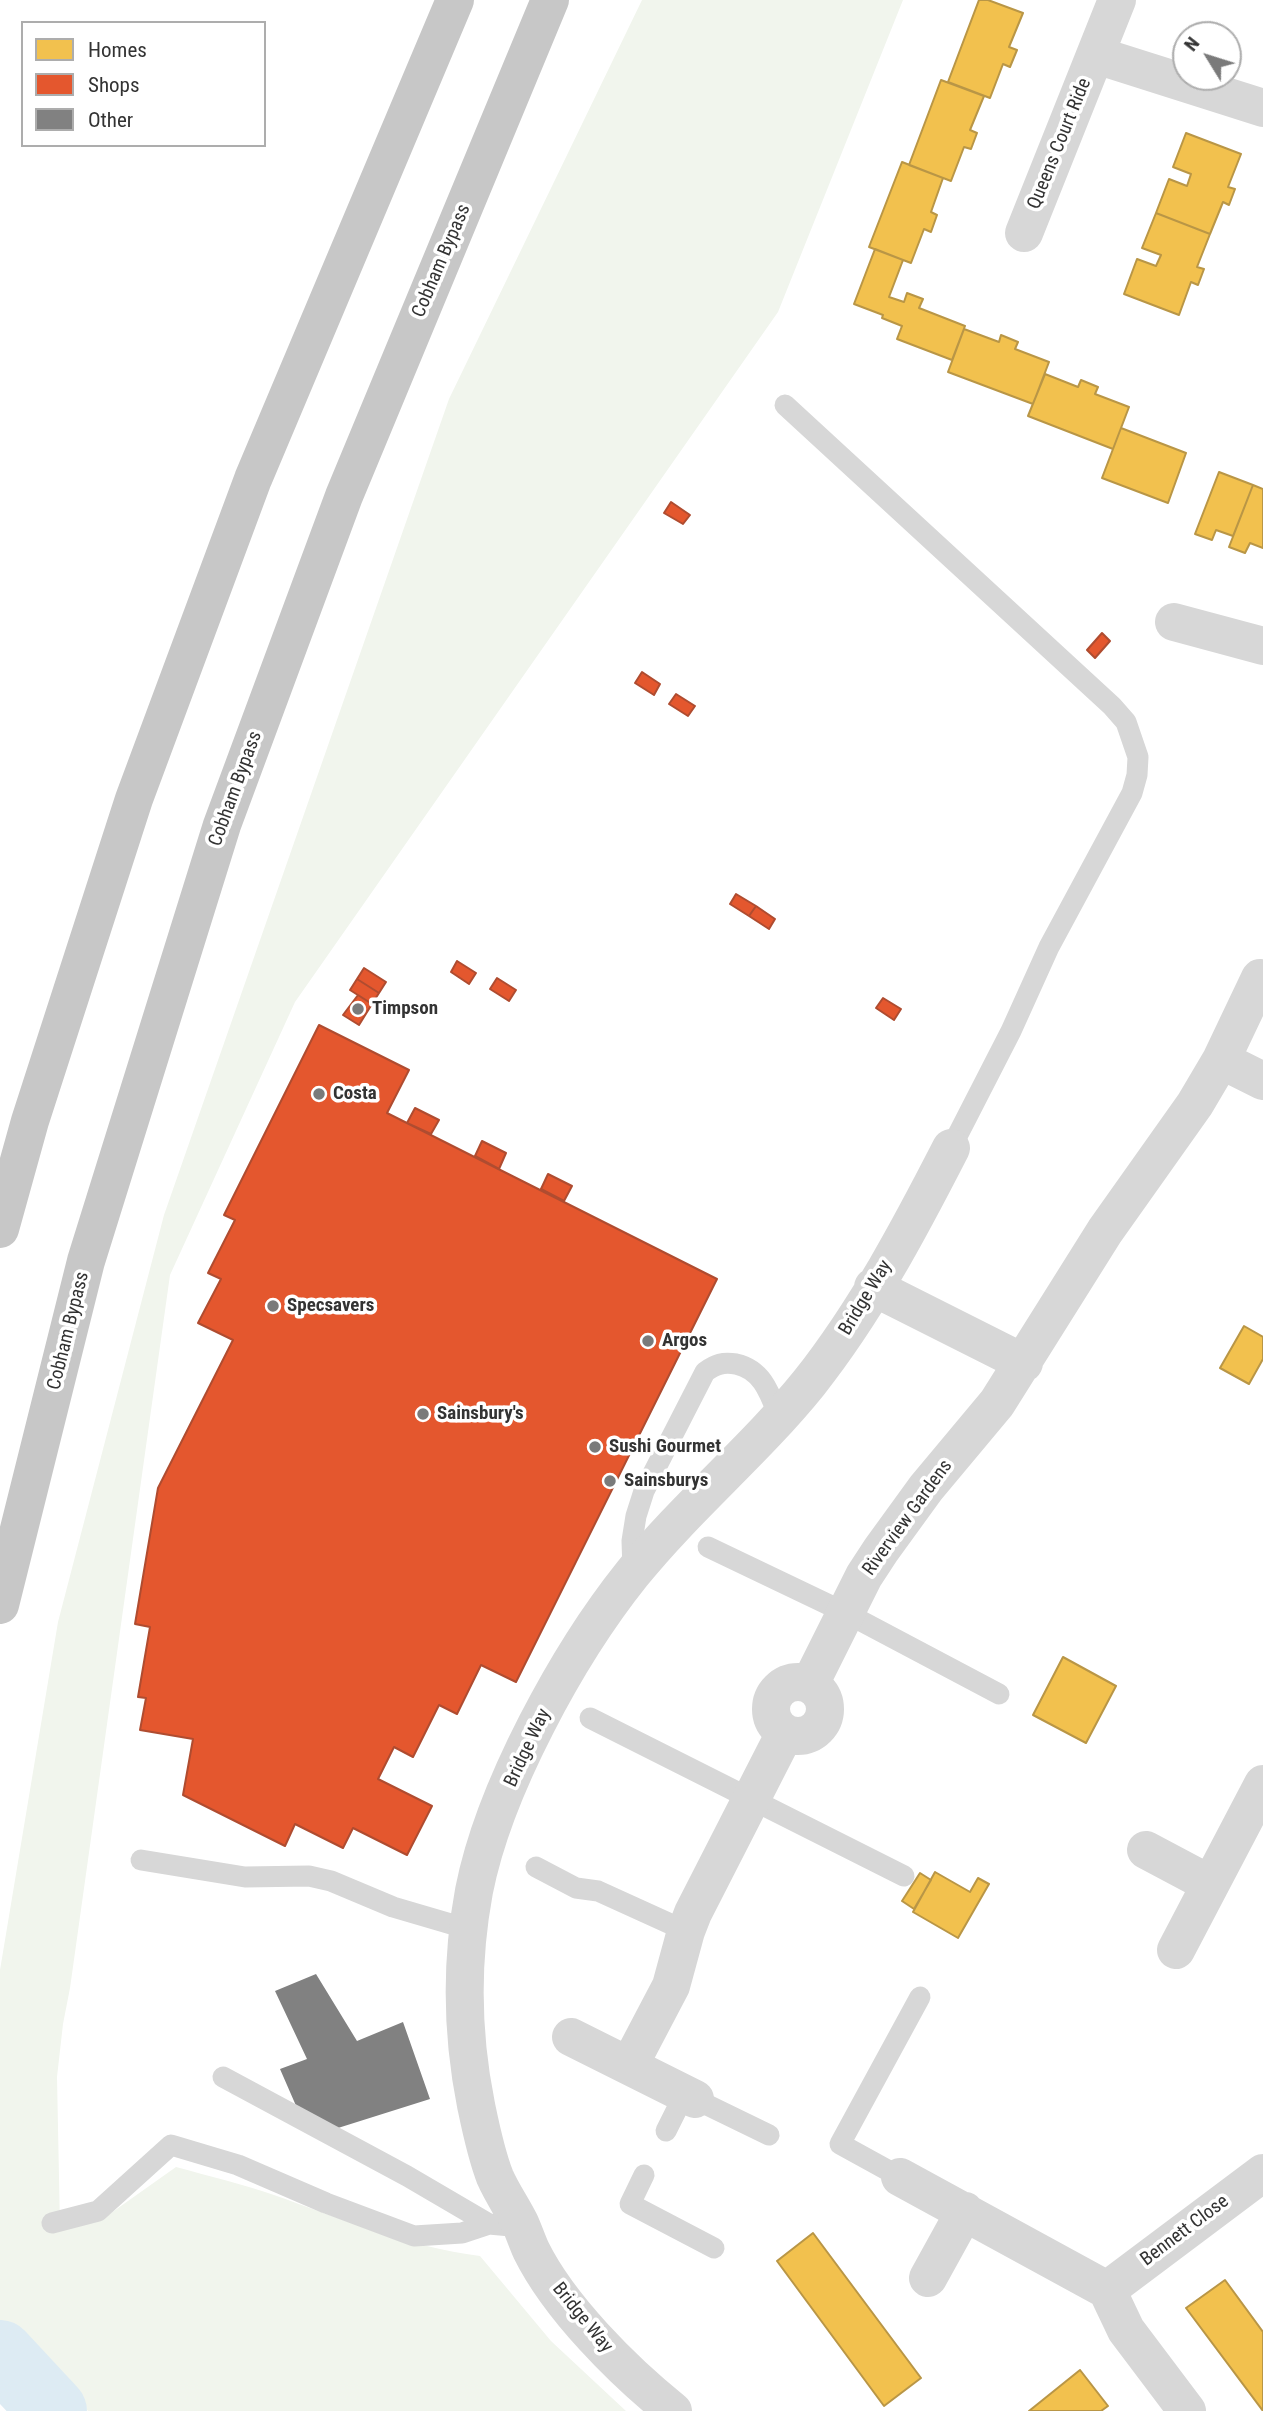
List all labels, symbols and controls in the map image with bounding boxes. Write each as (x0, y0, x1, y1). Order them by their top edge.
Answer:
legend (21, 21, 266, 147)
north arrow (1172, 21, 1242, 91)
text: N (1179, 32, 1204, 56)
text: Homes (88, 38, 147, 62)
text: Shops (88, 73, 140, 97)
street label: Queens Court Ride (1023, 75, 1097, 213)
text: Other (88, 108, 133, 132)
street label: Cobham Bypass (408, 201, 476, 321)
street label: Cobham Bypass (205, 728, 267, 850)
place label: Timpson (372, 998, 438, 1020)
marker: Timpson (350, 1001, 366, 1017)
place label: Costa (333, 1083, 377, 1105)
marker: Costa (311, 1086, 327, 1102)
street label: Bridge Way (835, 1256, 897, 1340)
street label: Cobham Bypass (43, 1270, 95, 1392)
place label: Specsavers (287, 1295, 374, 1317)
marker: Specsavers (265, 1298, 281, 1314)
place label: Argos (662, 1330, 707, 1352)
marker: Argos (640, 1333, 656, 1349)
place label: Sainsbury's (437, 1403, 524, 1425)
marker: Sainsbury's (415, 1406, 431, 1422)
place label: Sushi Gourmet (609, 1436, 721, 1458)
marker: Sushi Gourmet (587, 1439, 603, 1455)
street label: Riverview Gardens (858, 1456, 958, 1580)
place label: Sainsburys (624, 1470, 708, 1492)
marker: Sainsburys (602, 1473, 618, 1489)
street label: Bridge Way (500, 1705, 556, 1791)
street label: Bennett Close (1136, 2190, 1234, 2272)
street label: Bridge Way (547, 2278, 617, 2358)

